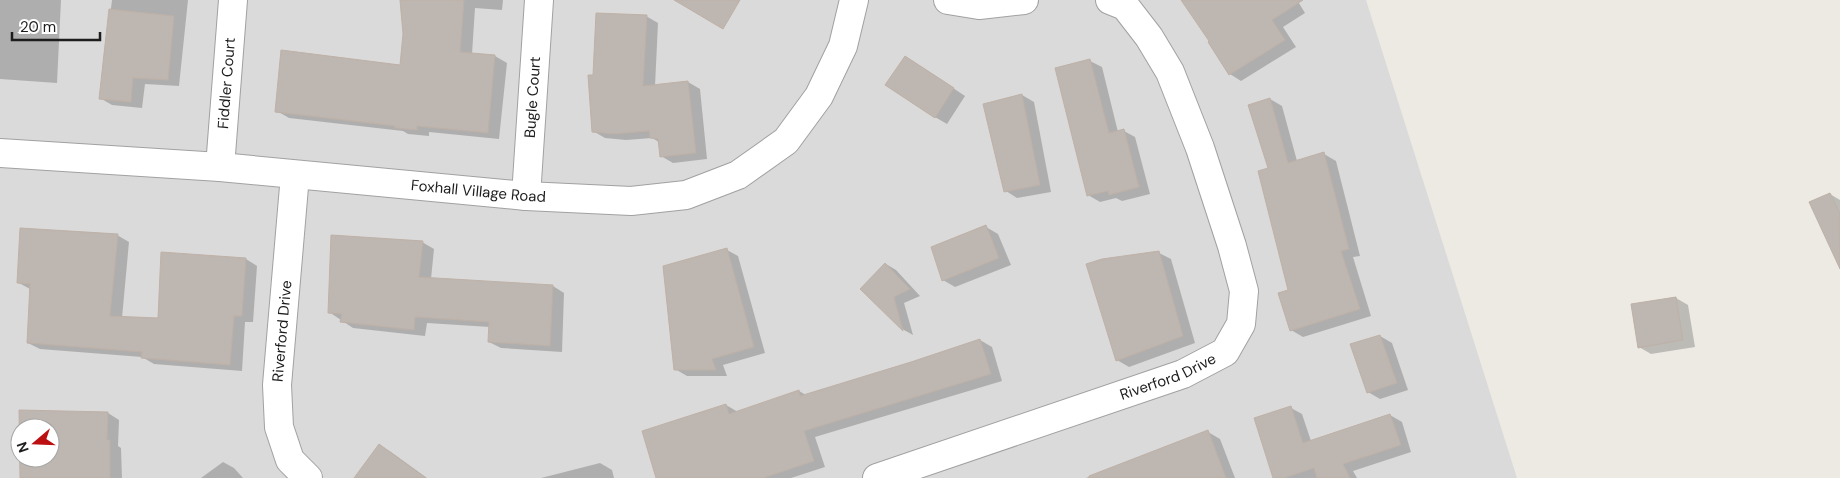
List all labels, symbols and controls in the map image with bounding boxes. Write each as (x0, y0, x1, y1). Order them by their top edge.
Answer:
scale bar (12, 10, 100, 42)
text: 20 m (20, 17, 56, 37)
street label: Fiddler Court (213, 37, 240, 130)
street label: Bugle Court (520, 56, 545, 139)
street label: Foxhall Village Road (410, 175, 546, 207)
street label: Riverford Drive (268, 279, 296, 383)
street label: Riverford Drive (1117, 349, 1219, 405)
north arrow (10, 418, 60, 468)
text: N (13, 439, 33, 455)

